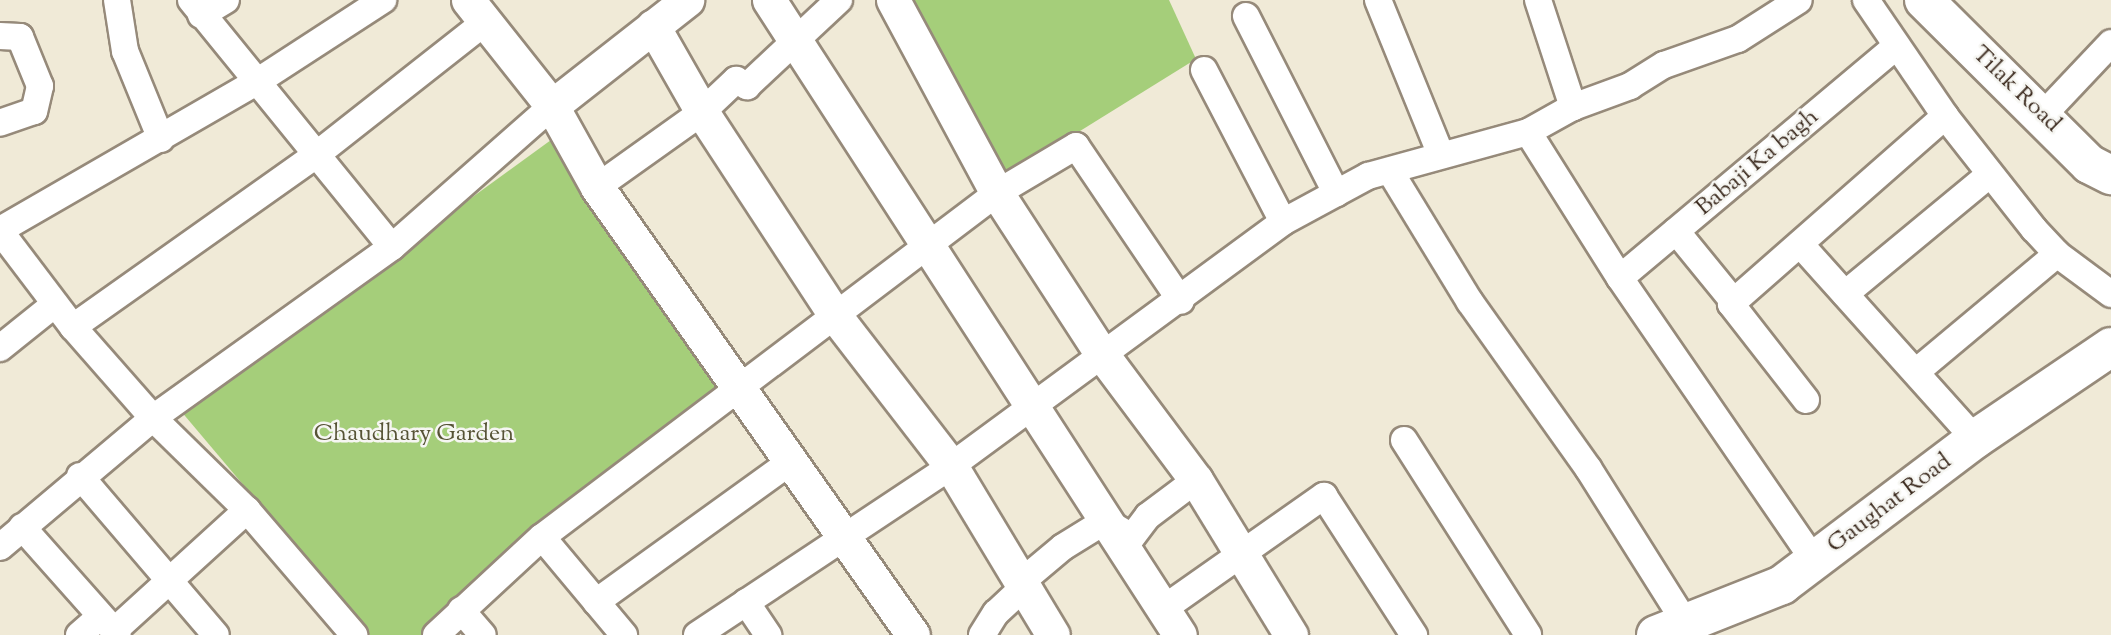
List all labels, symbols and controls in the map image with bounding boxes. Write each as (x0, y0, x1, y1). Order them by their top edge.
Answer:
street label: Tilak Road (1966, 41, 2066, 139)
street label: Babaji Ka bagh (1691, 103, 1825, 223)
park label: Chaudhary Garden (314, 421, 514, 449)
street label: Gaughat Road (1822, 448, 1958, 560)

